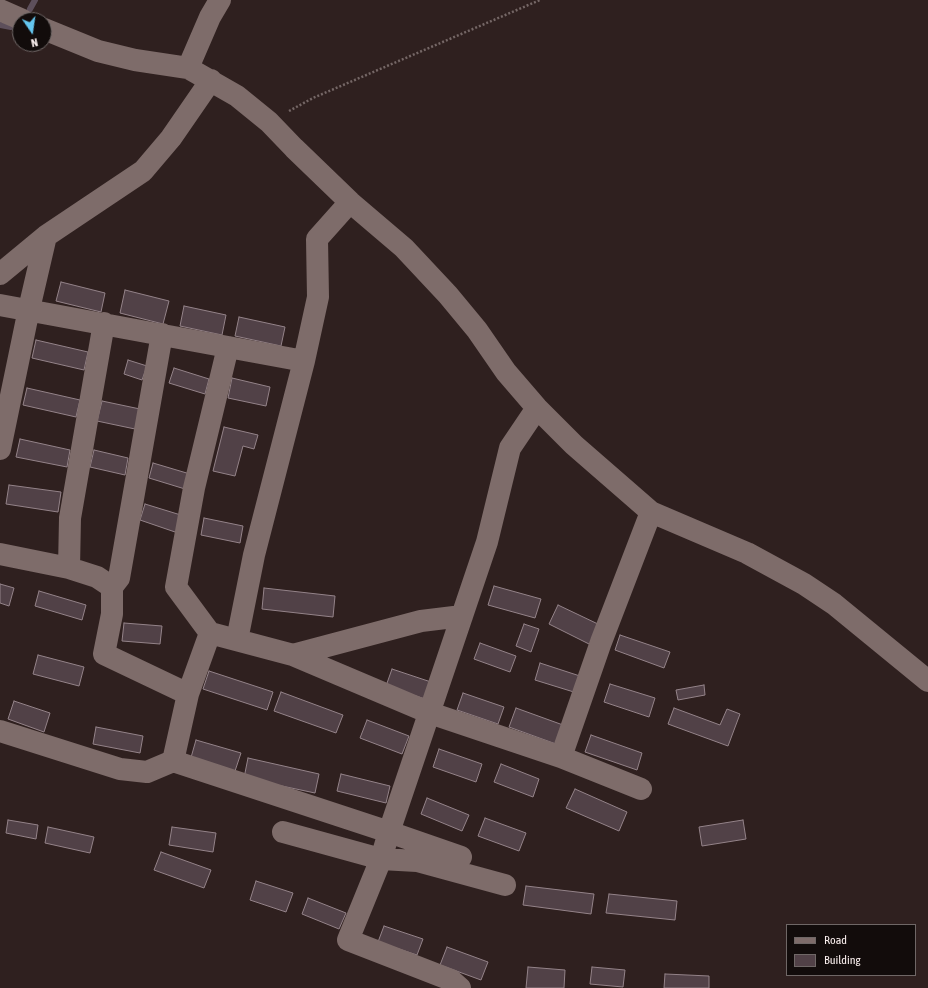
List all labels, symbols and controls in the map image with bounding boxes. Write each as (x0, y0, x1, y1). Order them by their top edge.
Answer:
north arrow (12, 12, 52, 52)
text: N (30, 36, 39, 49)
legend (786, 924, 916, 976)
text: Road (824, 933, 847, 947)
text: Building (824, 953, 861, 967)

